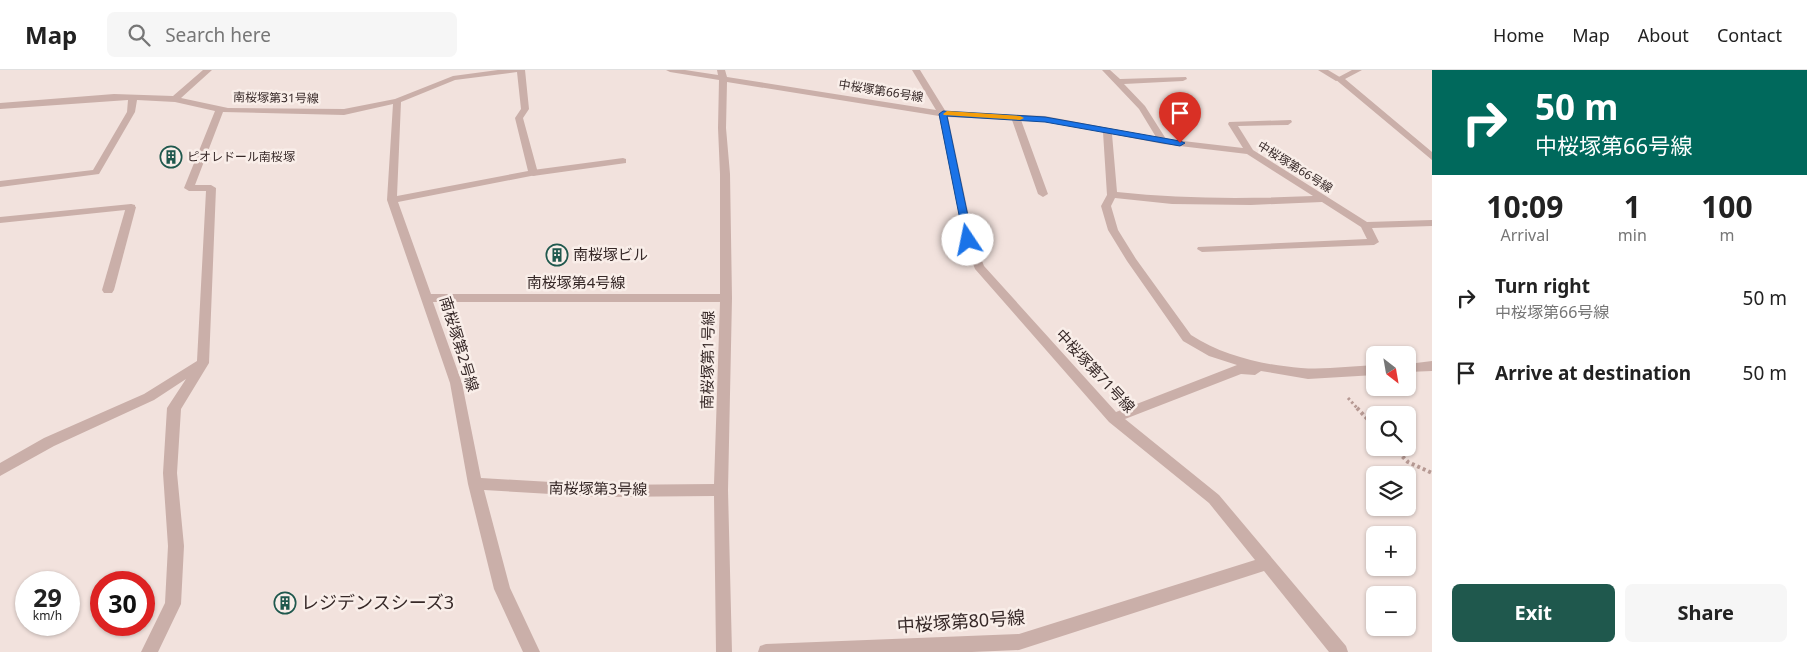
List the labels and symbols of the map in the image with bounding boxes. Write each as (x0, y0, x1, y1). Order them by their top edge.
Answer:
street label: 中桜塚第66号線 (837, 75, 925, 106)
street label: 南桜塚第31号線 (233, 88, 319, 107)
pin (1159, 92, 1201, 143)
street label: 中桜塚第66号線 (1254, 137, 1336, 197)
building icon: ピオレドール南桜塚 (159, 145, 183, 169)
place label: ピオレドール南桜塚 (187, 148, 295, 165)
position arrow (941, 213, 993, 265)
building icon: 南桜塚ビル (545, 243, 569, 267)
place label: 南桜塚ビル (573, 244, 648, 264)
street label: 南桜塚第4号線 (527, 272, 625, 292)
street label: 南桜塚第2号線 (436, 294, 484, 394)
street label: 南桜塚第1号線 (696, 311, 718, 409)
street label: 中桜塚第71号線 (1052, 324, 1140, 416)
north arrow (1366, 346, 1416, 396)
street label: 南桜塚第3号線 (549, 477, 647, 499)
speed limit sign: 30 (90, 571, 155, 636)
place label: レジデンスシーズ3 (301, 590, 454, 614)
building icon: レジデンスシーズ3 (273, 591, 297, 615)
street label: 中桜塚第80号線 (896, 605, 1026, 637)

